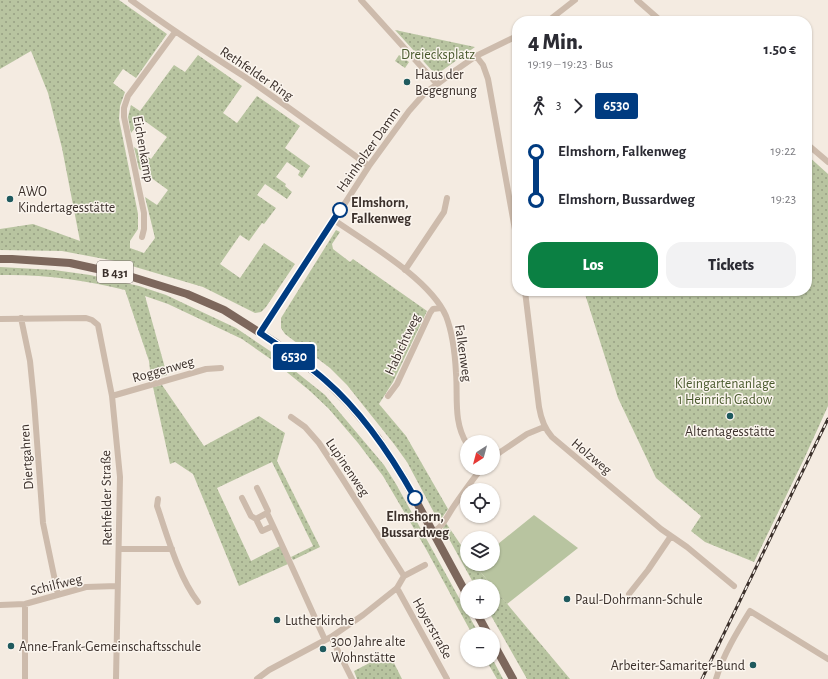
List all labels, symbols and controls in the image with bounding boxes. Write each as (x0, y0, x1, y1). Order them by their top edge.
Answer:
text: 4 Min. (528, 31, 583, 53)
text: 1.50 € (764, 42, 796, 57)
street label: Rethfelder Ring (217, 44, 296, 103)
park label: Dreiecksplatz (401, 48, 475, 62)
text: 19:19 – 19:23 · Bus (528, 58, 613, 71)
place label: Haus der Begegnung (415, 68, 477, 98)
marker: Haus der Begegnung (402, 77, 412, 87)
icon: walk (528, 95, 550, 117)
icon: forward (567, 95, 589, 117)
text: 3 (556, 99, 561, 112)
text: 6530 (603, 99, 630, 113)
street label: Hainholzer Damm (334, 104, 403, 195)
street label: Eichenkamp (130, 115, 156, 184)
text: Elmshorn, Falkenweg (558, 144, 686, 159)
text: 19:22 (771, 145, 796, 158)
place label: AWO Kindertagesstätte (18, 185, 115, 215)
text: Elmshorn, Bussardweg (558, 192, 695, 207)
text: 19:23 (771, 193, 796, 206)
marker: AWO Kindertagesstätte (5, 194, 15, 204)
place label: Elmshorn, Falkenweg (351, 196, 412, 226)
marker: Elmshorn, Falkenweg (332, 202, 348, 218)
button: Los (528, 242, 658, 288)
button: Tickets (666, 242, 796, 288)
road number: B 431 (97, 261, 133, 283)
street label: Habichtweg (383, 311, 423, 377)
street label: Falkenweg (452, 324, 474, 383)
line badge: 6530 (266, 344, 322, 370)
text: 6530 (281, 350, 307, 364)
street label: Roggenweg (131, 354, 196, 385)
park label: Kleingartenanlage 1 Heinrich Gadow (675, 377, 775, 407)
marker: Altentagesstätte (725, 411, 735, 421)
street label: Diertgahren (18, 424, 36, 490)
place label: Altentagesstätte (685, 425, 775, 439)
north arrow (460, 435, 500, 475)
map controls (460, 435, 500, 667)
street label: Lupinenweg (323, 436, 372, 499)
street label: Holzweg (569, 436, 614, 478)
street label: Rethfelder Straße (99, 450, 115, 546)
button: locate (460, 483, 500, 523)
marker: Elmshorn, Bussardweg (407, 490, 423, 506)
place label: Elmshorn, Bussardweg (381, 510, 450, 540)
button: layers (460, 531, 500, 571)
street label: Schilfweg (29, 572, 84, 598)
button: + (460, 579, 500, 619)
place label: Paul-Dohrmann-Schule (575, 593, 703, 607)
marker: Paul-Dohrmann-Schule (562, 594, 572, 604)
street label: Hoyerstraße (410, 596, 455, 661)
place label: Lutherkirche (285, 614, 354, 628)
marker: Lutherkirche (272, 615, 282, 625)
button: − (460, 627, 500, 667)
place label: 300 Jahre alte Wohnstätte (331, 635, 405, 665)
place label: Anne-Frank-Gemeinschaftsschule (19, 640, 201, 654)
marker: Anne-Frank-Gemeinschaftsschule (6, 641, 16, 651)
marker: 300 Jahre alte Wohnstätte (318, 644, 328, 654)
place label: Arbeiter-Samariter-Bund (611, 659, 745, 673)
marker: Arbeiter-Samariter-Bund (748, 660, 758, 670)

